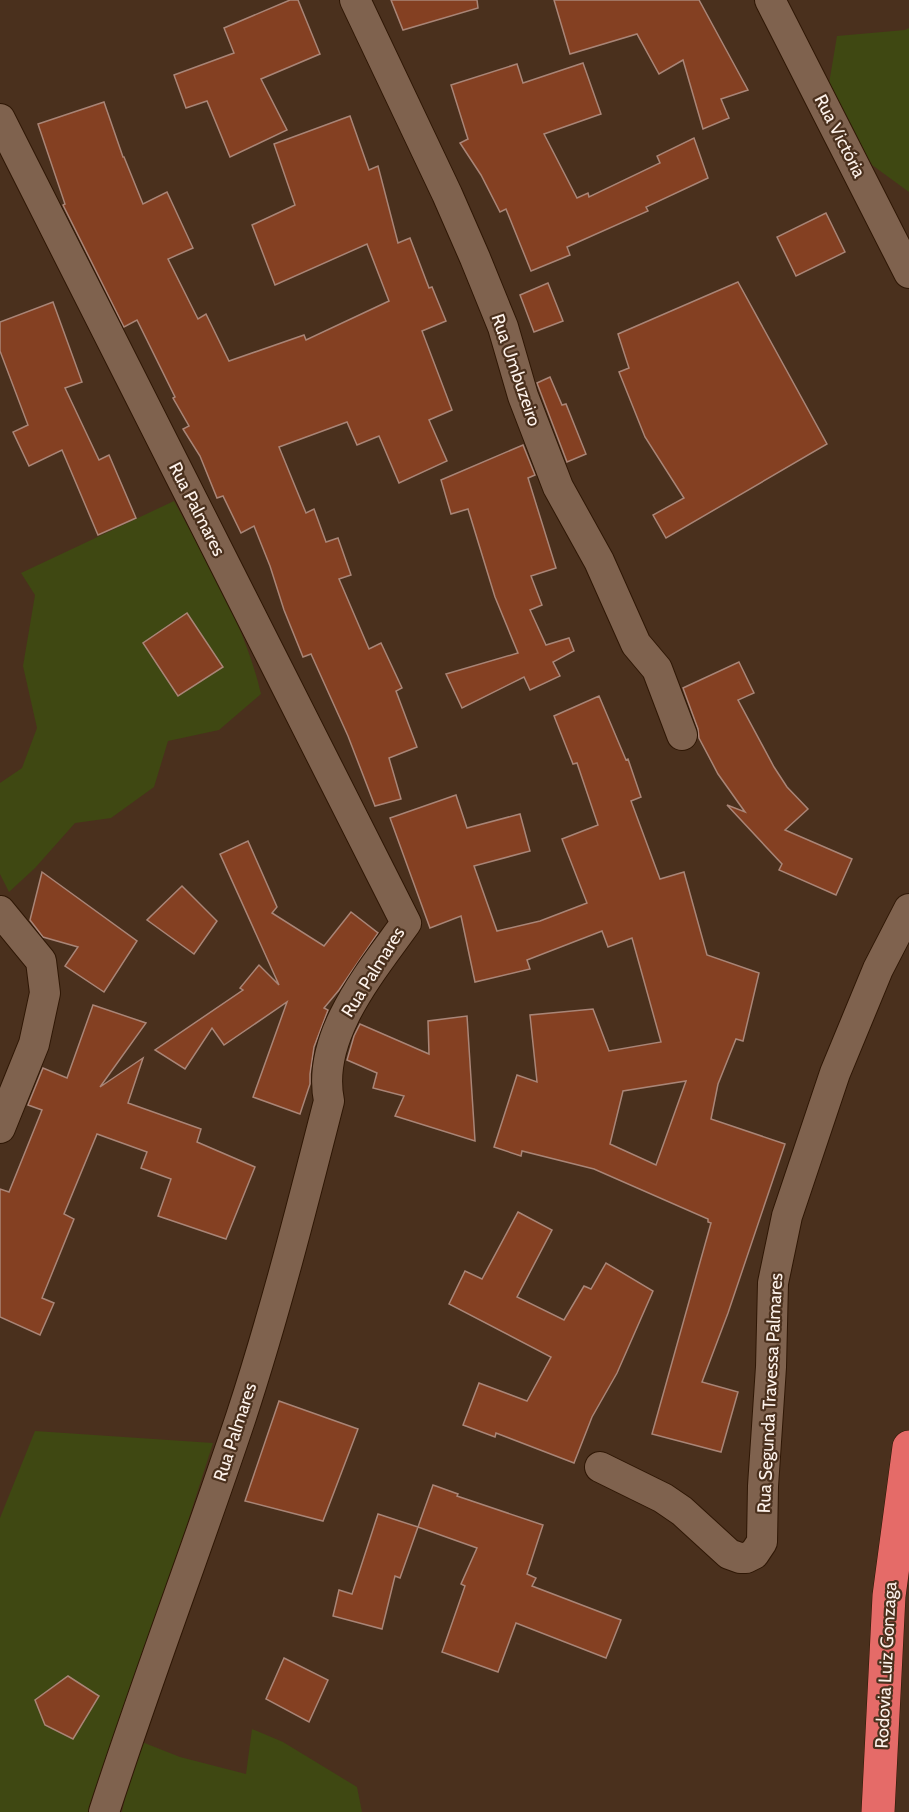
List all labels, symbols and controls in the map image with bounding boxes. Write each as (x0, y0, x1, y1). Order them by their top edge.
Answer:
street label: Rua Victória (810, 91, 871, 182)
street label: Rua Umbuzeiro (486, 311, 546, 429)
street label: Rua Palmares (164, 458, 230, 560)
street label: Rua Palmares (337, 923, 409, 1021)
street label: Rua Segunda Travessa Palmares (753, 1272, 787, 1514)
street label: Rua Palmares (209, 1380, 261, 1484)
street label: Rodovia Luiz Gonzaga (871, 1581, 901, 1749)

